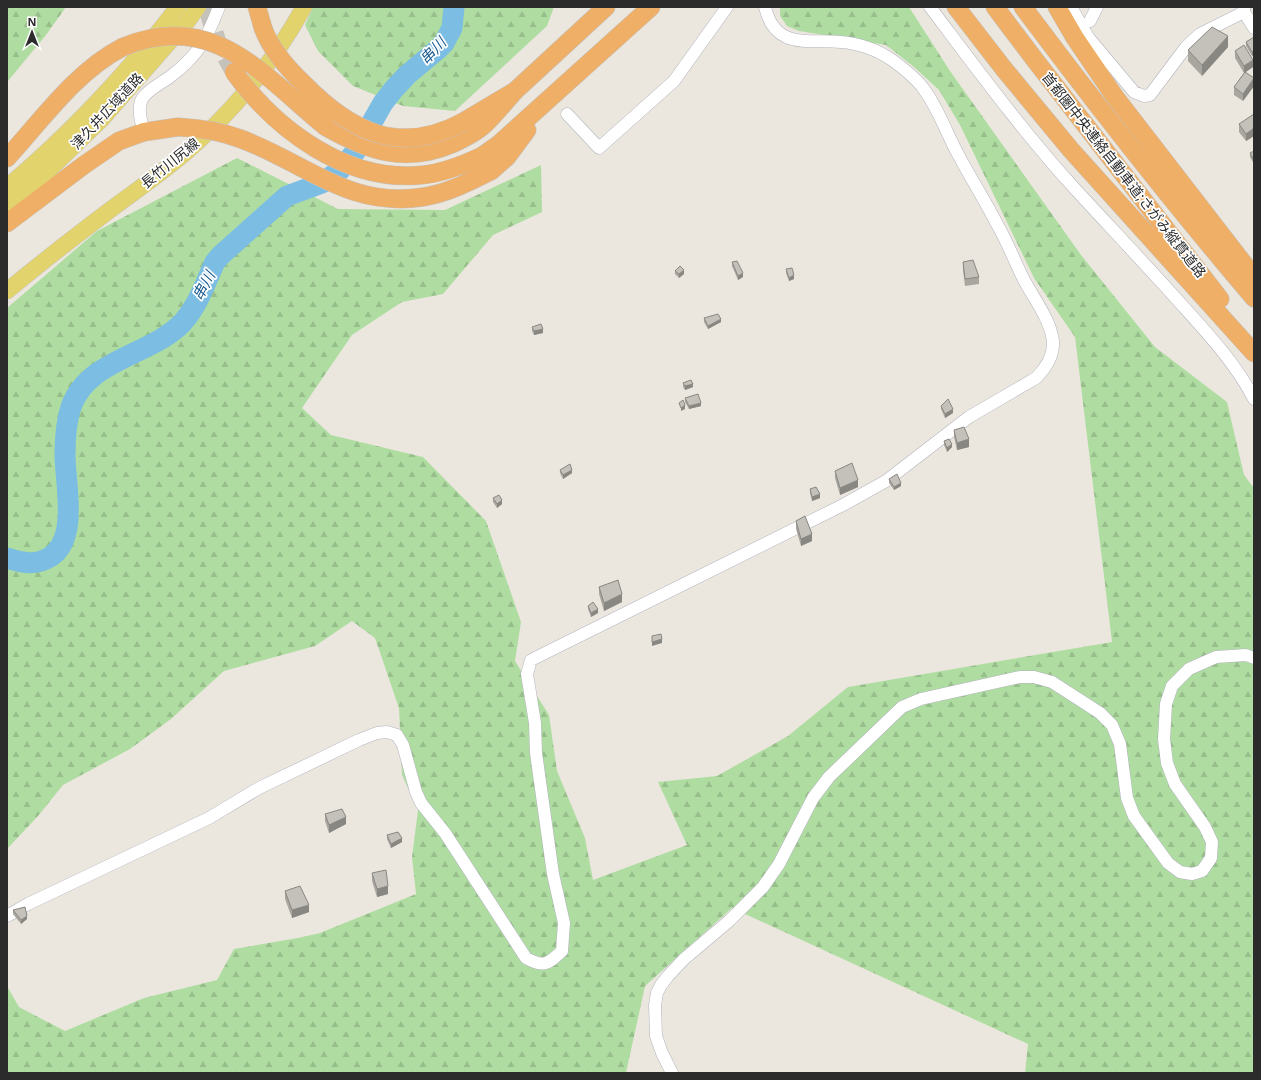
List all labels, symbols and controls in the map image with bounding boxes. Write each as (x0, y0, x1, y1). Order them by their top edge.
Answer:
north arrow (12, 12, 52, 52)
text: N (28, 14, 36, 29)
water label: 串川 (415, 31, 451, 68)
street label: 津久井広域道路 (66, 68, 147, 153)
street label: 首都圏中央連絡自動車道;さがみ縦貫道路 (1038, 68, 1211, 281)
street label: 長竹川尻線 (137, 133, 203, 192)
water label: 串川 (187, 266, 220, 303)

